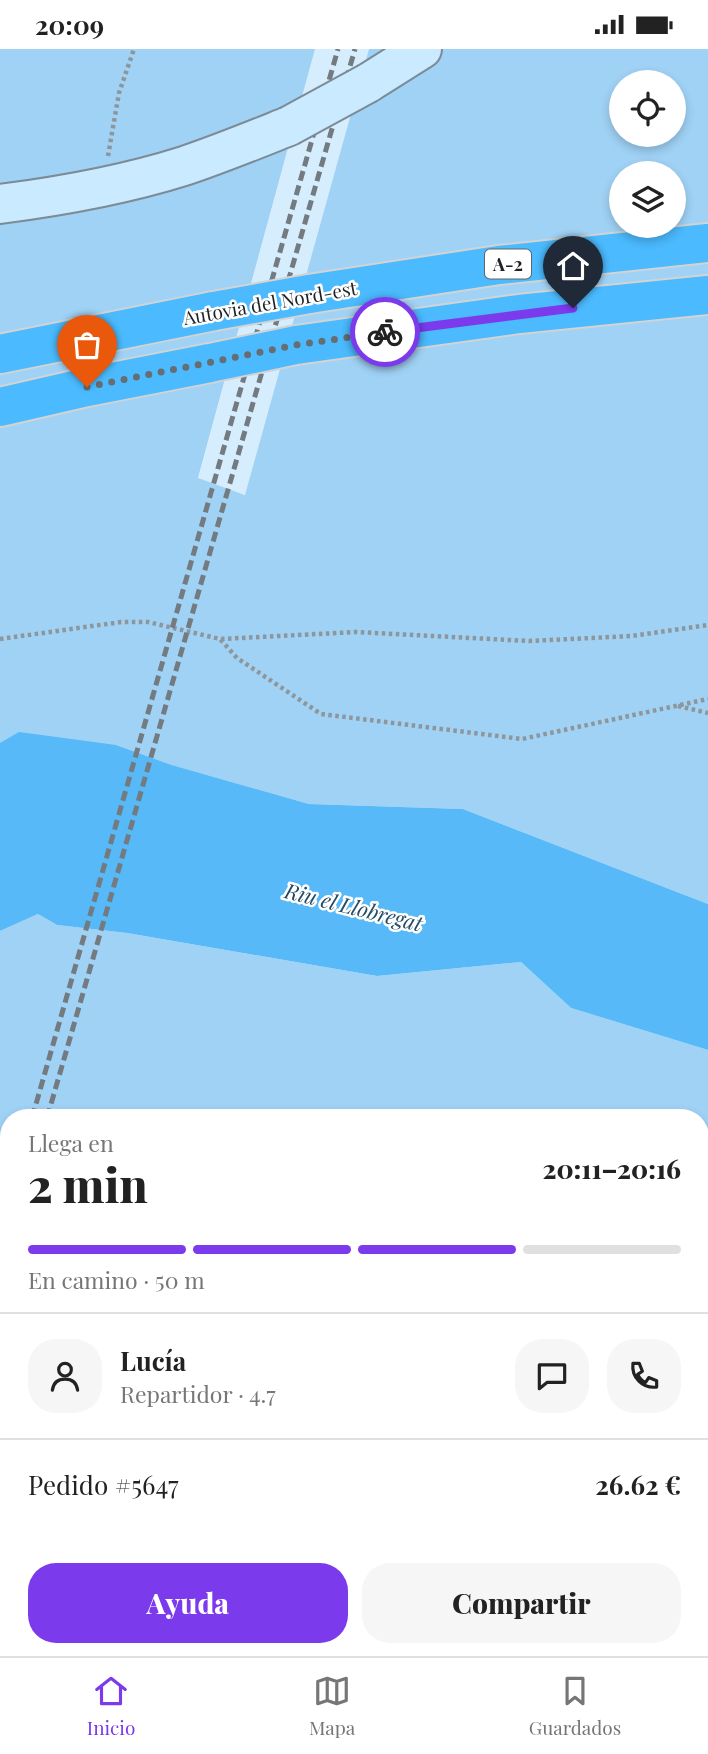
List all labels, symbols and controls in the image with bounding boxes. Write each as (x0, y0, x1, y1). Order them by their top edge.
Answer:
text: 20:09 (35, 7, 104, 42)
map controls (609, 70, 686, 238)
button: locate (609, 70, 686, 147)
button: layers (609, 161, 686, 238)
pin (543, 236, 603, 308)
icon: home (554, 247, 592, 285)
road number: A-2 (485, 249, 531, 279)
street label: Autovia del Nord-est (180, 274, 359, 330)
courier (350, 297, 420, 367)
icon: bike (366, 313, 404, 351)
pin (57, 315, 117, 387)
icon: bag (68, 326, 106, 364)
water label: Riu el Llobregat (281, 875, 427, 937)
text: Llega en (28, 1127, 114, 1158)
text: 20:11–20:16 (542, 1151, 681, 1186)
text: 2 min (28, 1153, 148, 1215)
text: En camino · 50 m (28, 1264, 205, 1295)
button: person (28, 1339, 102, 1413)
button: chat (515, 1339, 589, 1413)
button: phone (607, 1339, 681, 1413)
text: Lucía (120, 1343, 186, 1378)
text: Repartidor · 4.7 (120, 1378, 276, 1409)
text: Pedido #5647 (28, 1467, 179, 1502)
text: 26.62 € (595, 1467, 681, 1502)
button: Ayuda (28, 1563, 348, 1643)
button: Compartir (362, 1563, 681, 1643)
tab: Inicio (87, 1672, 135, 1740)
tab: Mapa (309, 1672, 355, 1740)
tab: Guardados (529, 1672, 621, 1740)

